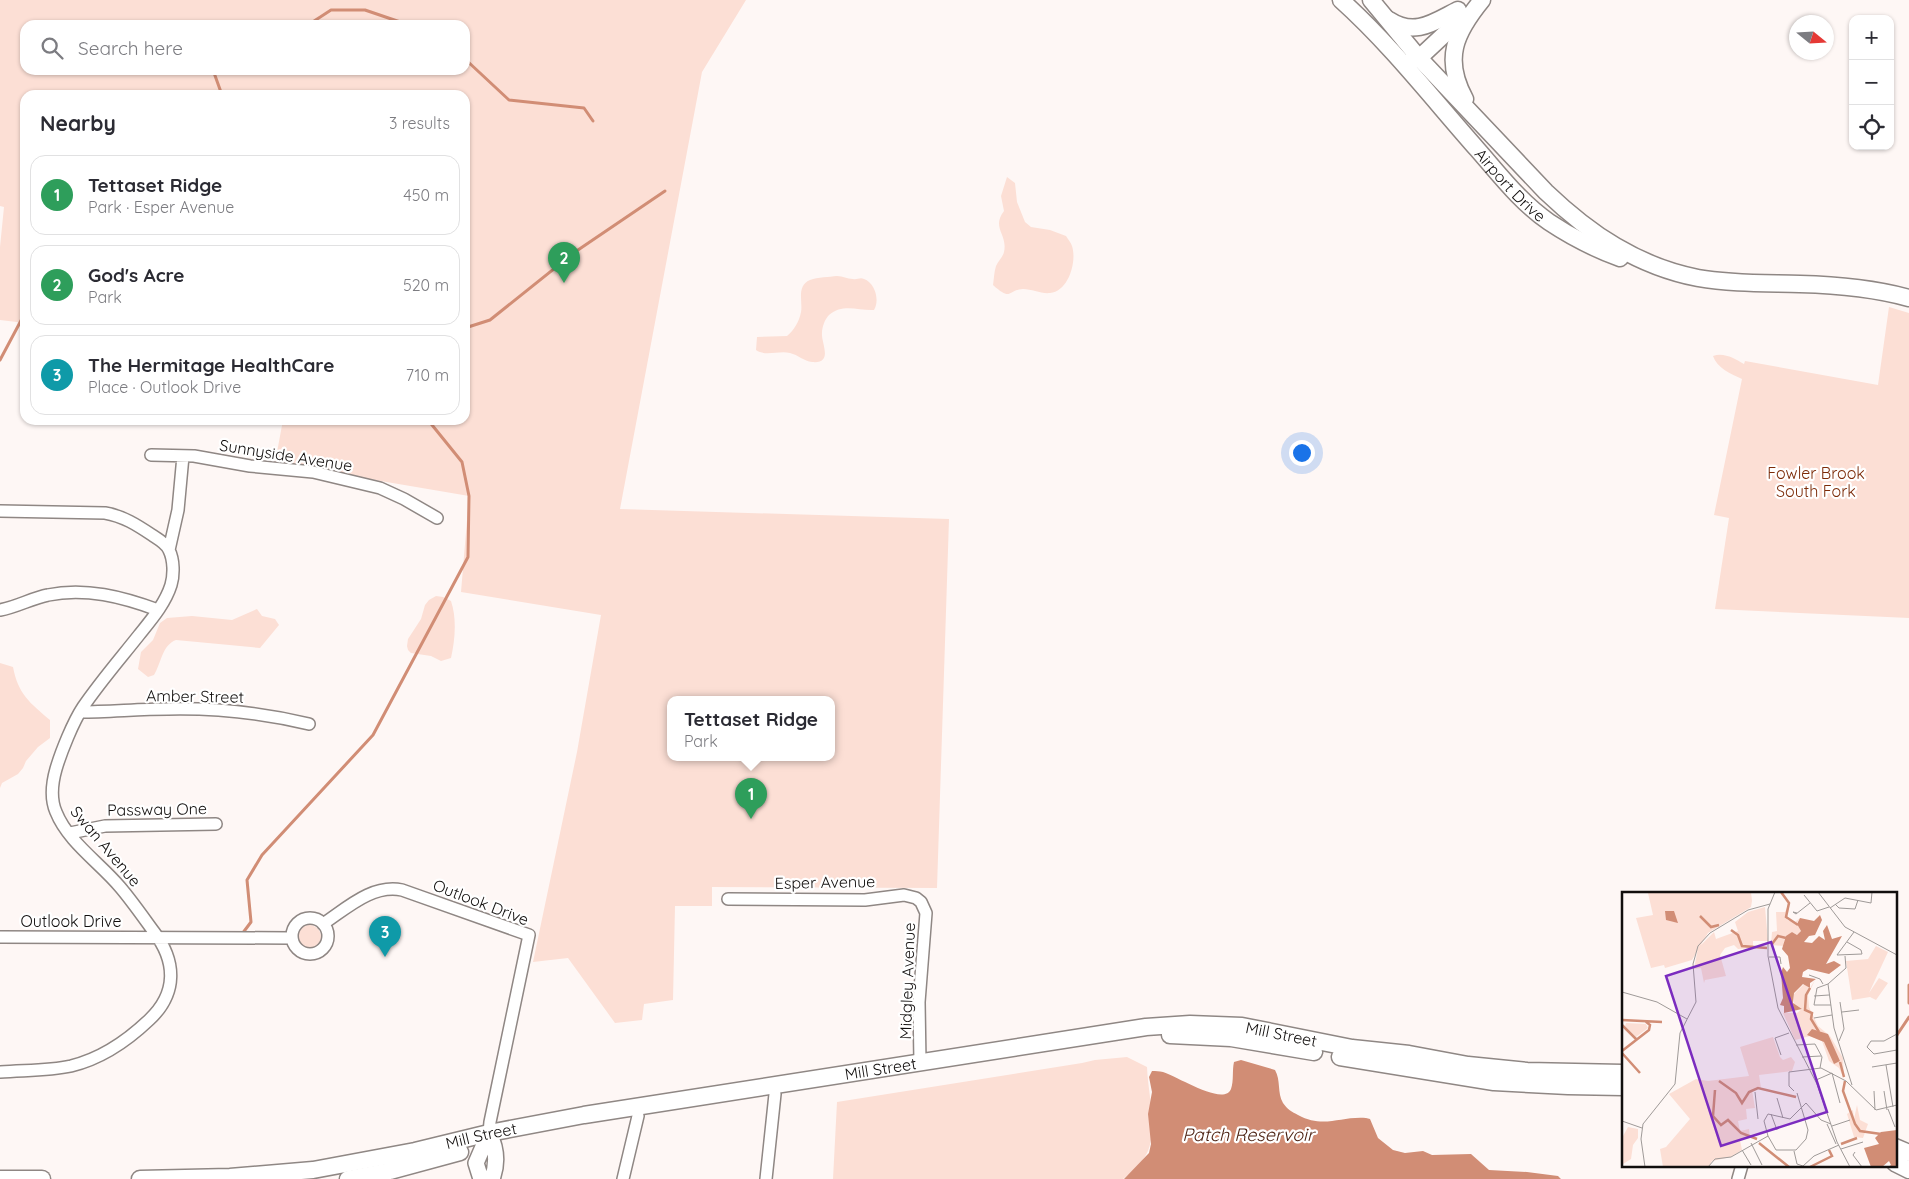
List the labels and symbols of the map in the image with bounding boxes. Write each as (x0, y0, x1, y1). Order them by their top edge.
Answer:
north arrow (1789, 15, 1834, 60)
street label: Airport Drive (1471, 144, 1550, 226)
pin: 2 (548, 242, 580, 283)
street label: Sunnyside Avenue (218, 435, 354, 475)
your location (1289, 440, 1315, 466)
park label: Fowler Brook South Fork (1767, 463, 1865, 501)
street label: Amber Street (146, 685, 244, 707)
pin: 1 (735, 778, 767, 819)
street label: Passway One (107, 798, 207, 820)
street label: Swan Avenue (66, 802, 146, 890)
street label: Esper Avenue (775, 871, 875, 893)
street label: Outlook Drive (430, 875, 532, 929)
inset map (1622, 892, 1896, 1166)
street label: Outlook Drive (20, 911, 122, 931)
pin: 3 (369, 916, 401, 957)
street label: Midgley Avenue (895, 922, 919, 1040)
street label: Mill Street (1244, 1017, 1319, 1051)
street label: Mill Street (843, 1053, 918, 1084)
street label: Mill Street (444, 1118, 518, 1153)
water label: Patch Reservoir (1182, 1123, 1316, 1146)

